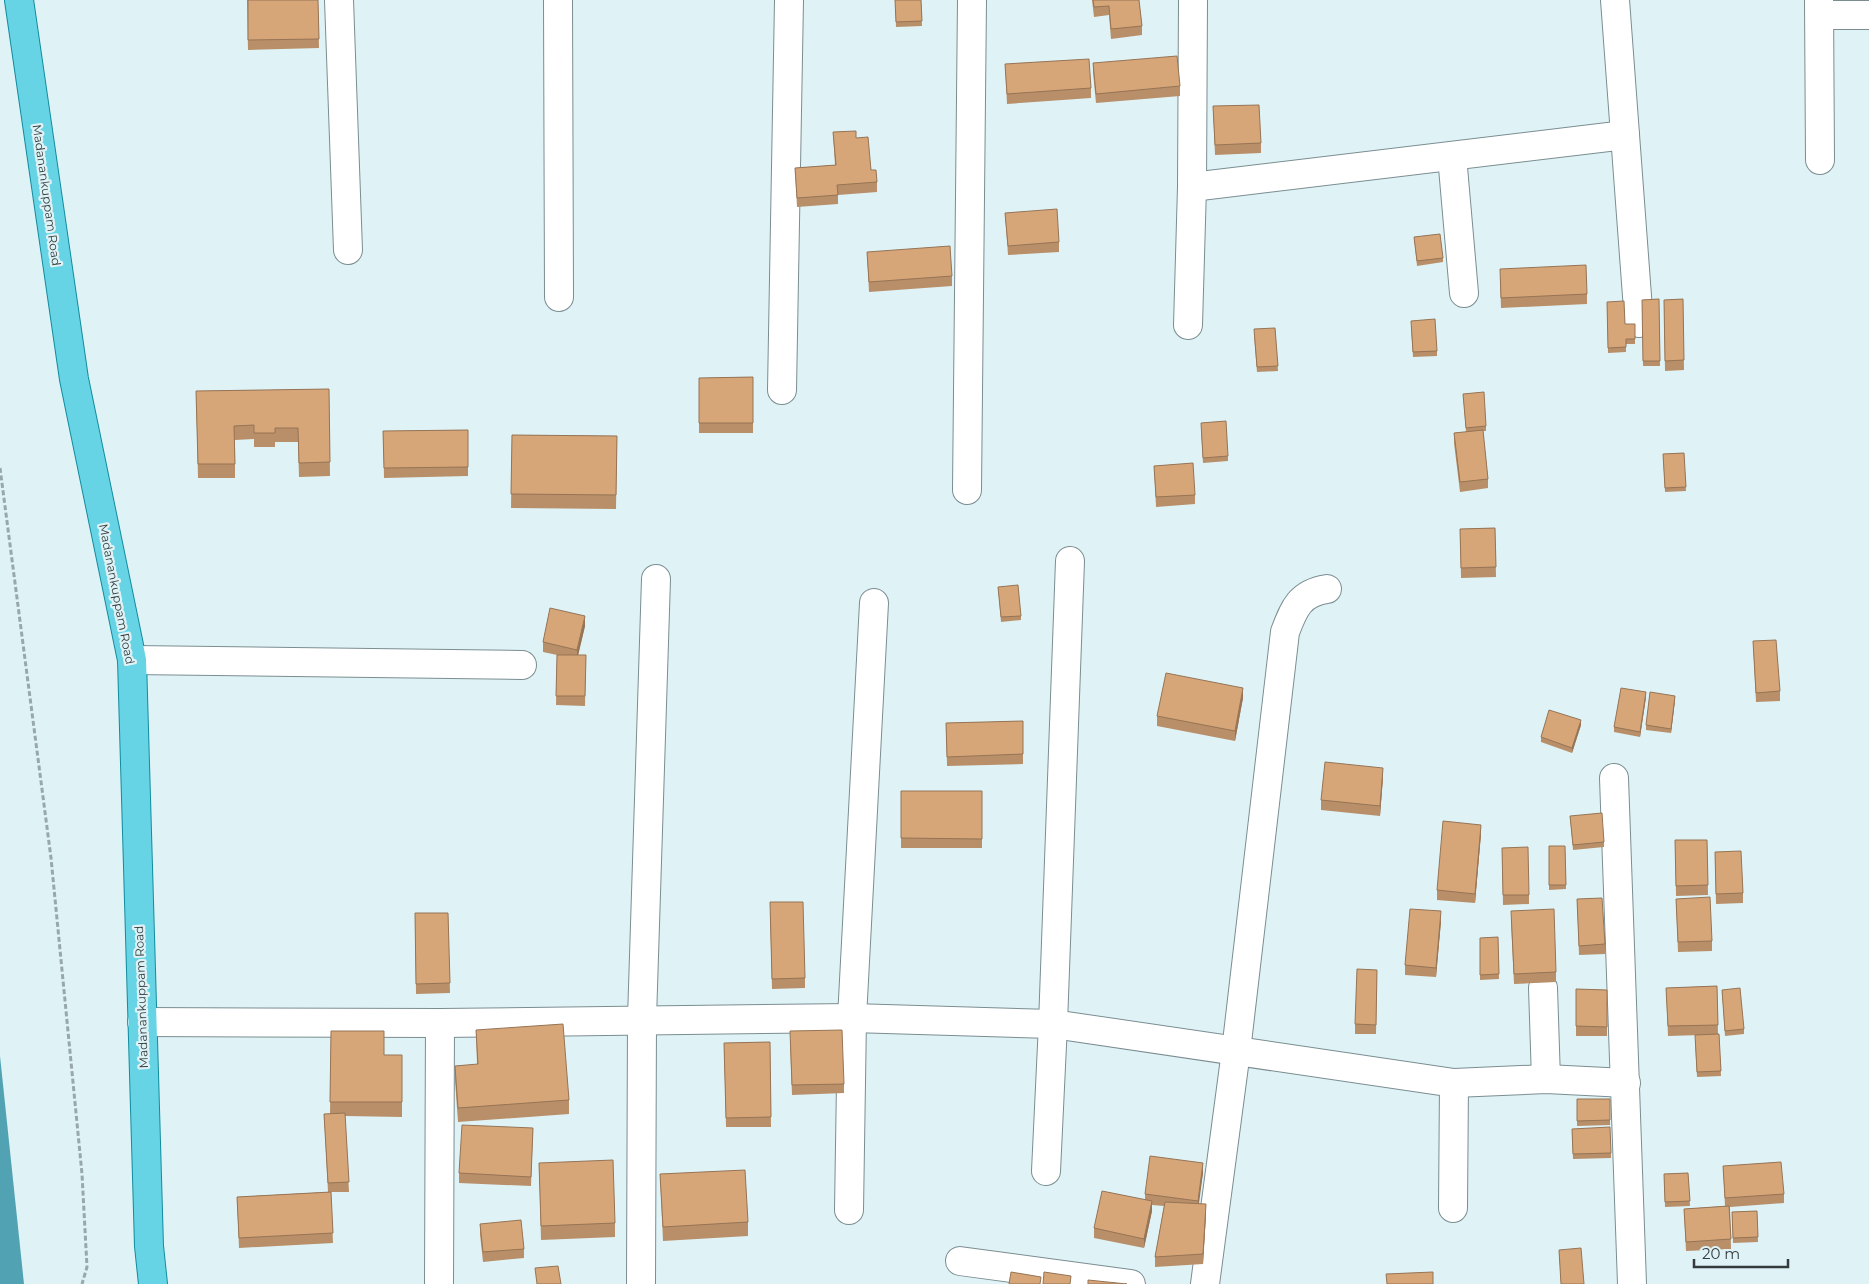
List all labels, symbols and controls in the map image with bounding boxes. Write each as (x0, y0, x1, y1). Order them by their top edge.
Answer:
street label: Madanankuppam Road (30, 123, 64, 267)
street label: Madanankuppam Road (96, 523, 138, 665)
street label: Madanankuppam Road (131, 925, 151, 1069)
scale bar (1694, 1236, 1788, 1268)
text: 20 m (1702, 1244, 1740, 1263)

